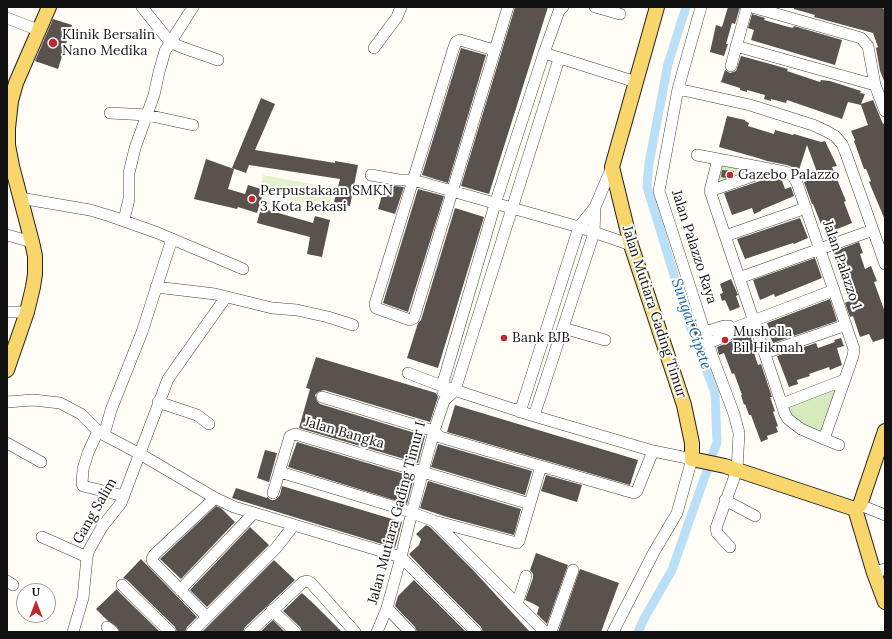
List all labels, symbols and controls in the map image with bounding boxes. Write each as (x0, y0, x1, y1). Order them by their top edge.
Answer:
place label: Klinik Bersalin Nano Medika (62, 27, 155, 60)
marker: Klinik Bersalin Nano Medika (47, 37, 59, 49)
place label: Gazebo Palazzo (738, 167, 840, 183)
marker: Gazebo Palazzo (725, 170, 735, 180)
place label: Perpustakaan SMKN 3 Kota Bekasi (260, 183, 393, 216)
street label: Jalan Palazzo Raya (668, 188, 720, 306)
marker: Perpustakaan SMKN 3 Kota Bekasi (247, 194, 257, 204)
street label: Jalan Palazzo 1 (819, 218, 865, 312)
street label: Jalan Mutiara Gading Timur (618, 224, 690, 400)
water label: Sungai Cipete (667, 276, 715, 372)
place label: Musholla Bil Hikmah (733, 324, 803, 356)
place label: Bank BJB (512, 330, 570, 346)
marker: Bank BJB (499, 333, 509, 343)
marker: Musholla Bil Hikmah (720, 335, 730, 345)
street label: Jalan Bangka (302, 414, 386, 452)
street label: Jalan Mutiara Gading Timur I (365, 420, 429, 606)
street label: Gang Salim (69, 475, 121, 547)
north arrow (16, 583, 56, 623)
text: U (32, 585, 40, 599)

